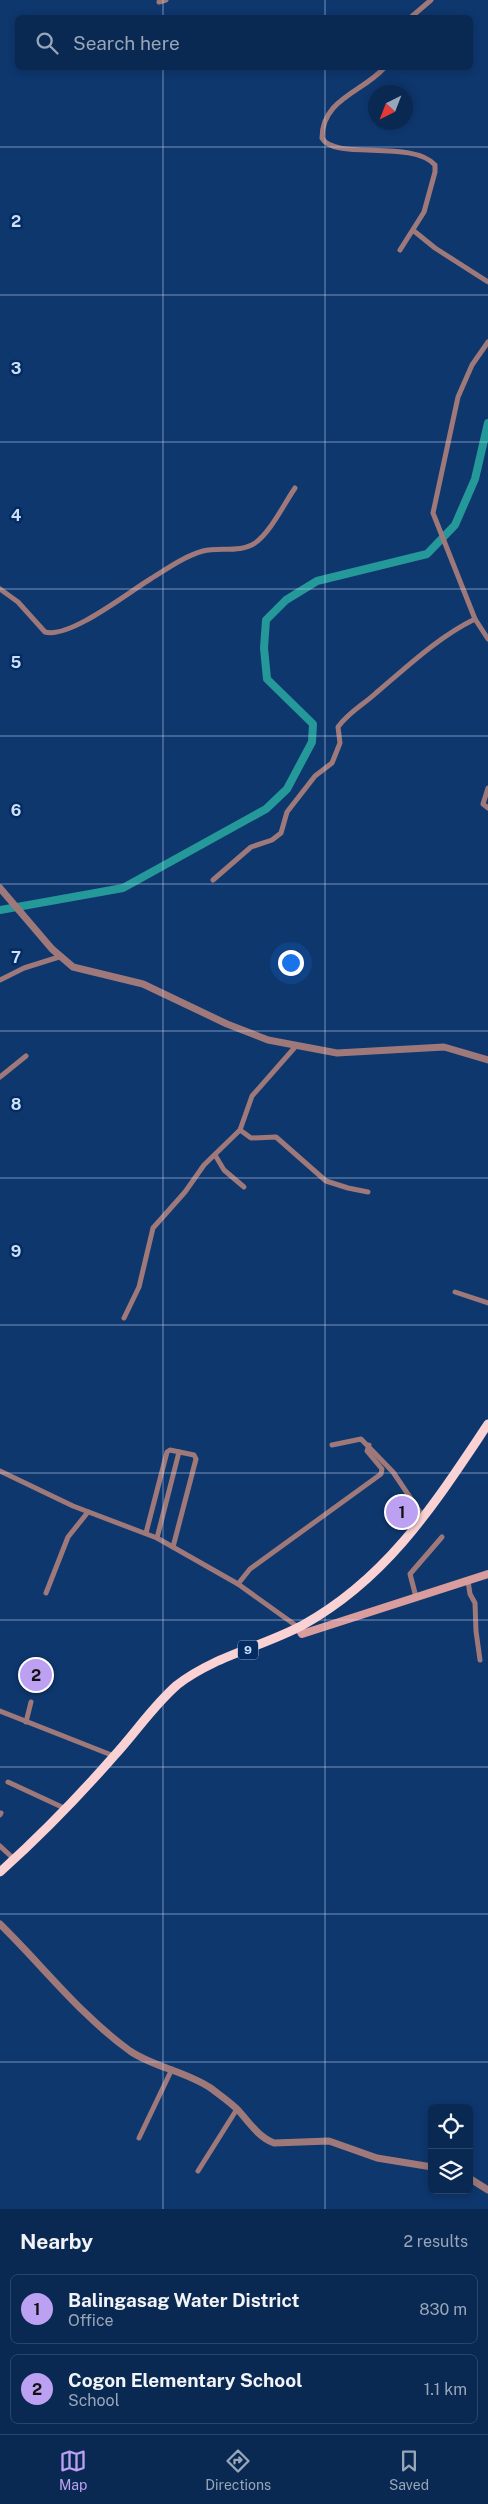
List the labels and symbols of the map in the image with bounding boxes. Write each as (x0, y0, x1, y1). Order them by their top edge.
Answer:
north arrow (368, 85, 413, 130)
text: 2 (11, 212, 21, 231)
text: 3 (11, 359, 21, 378)
text: 4 (11, 506, 22, 525)
text: 5 (11, 653, 22, 672)
text: 6 (11, 801, 21, 820)
text: 7 (11, 948, 21, 967)
your location (278, 950, 304, 976)
text: 8 (11, 1095, 22, 1114)
text: 9 (11, 1242, 21, 1261)
pin: 1 (386, 1493, 418, 1531)
road number: 9 (238, 1640, 258, 1660)
pin: 2 (20, 1656, 52, 1694)

